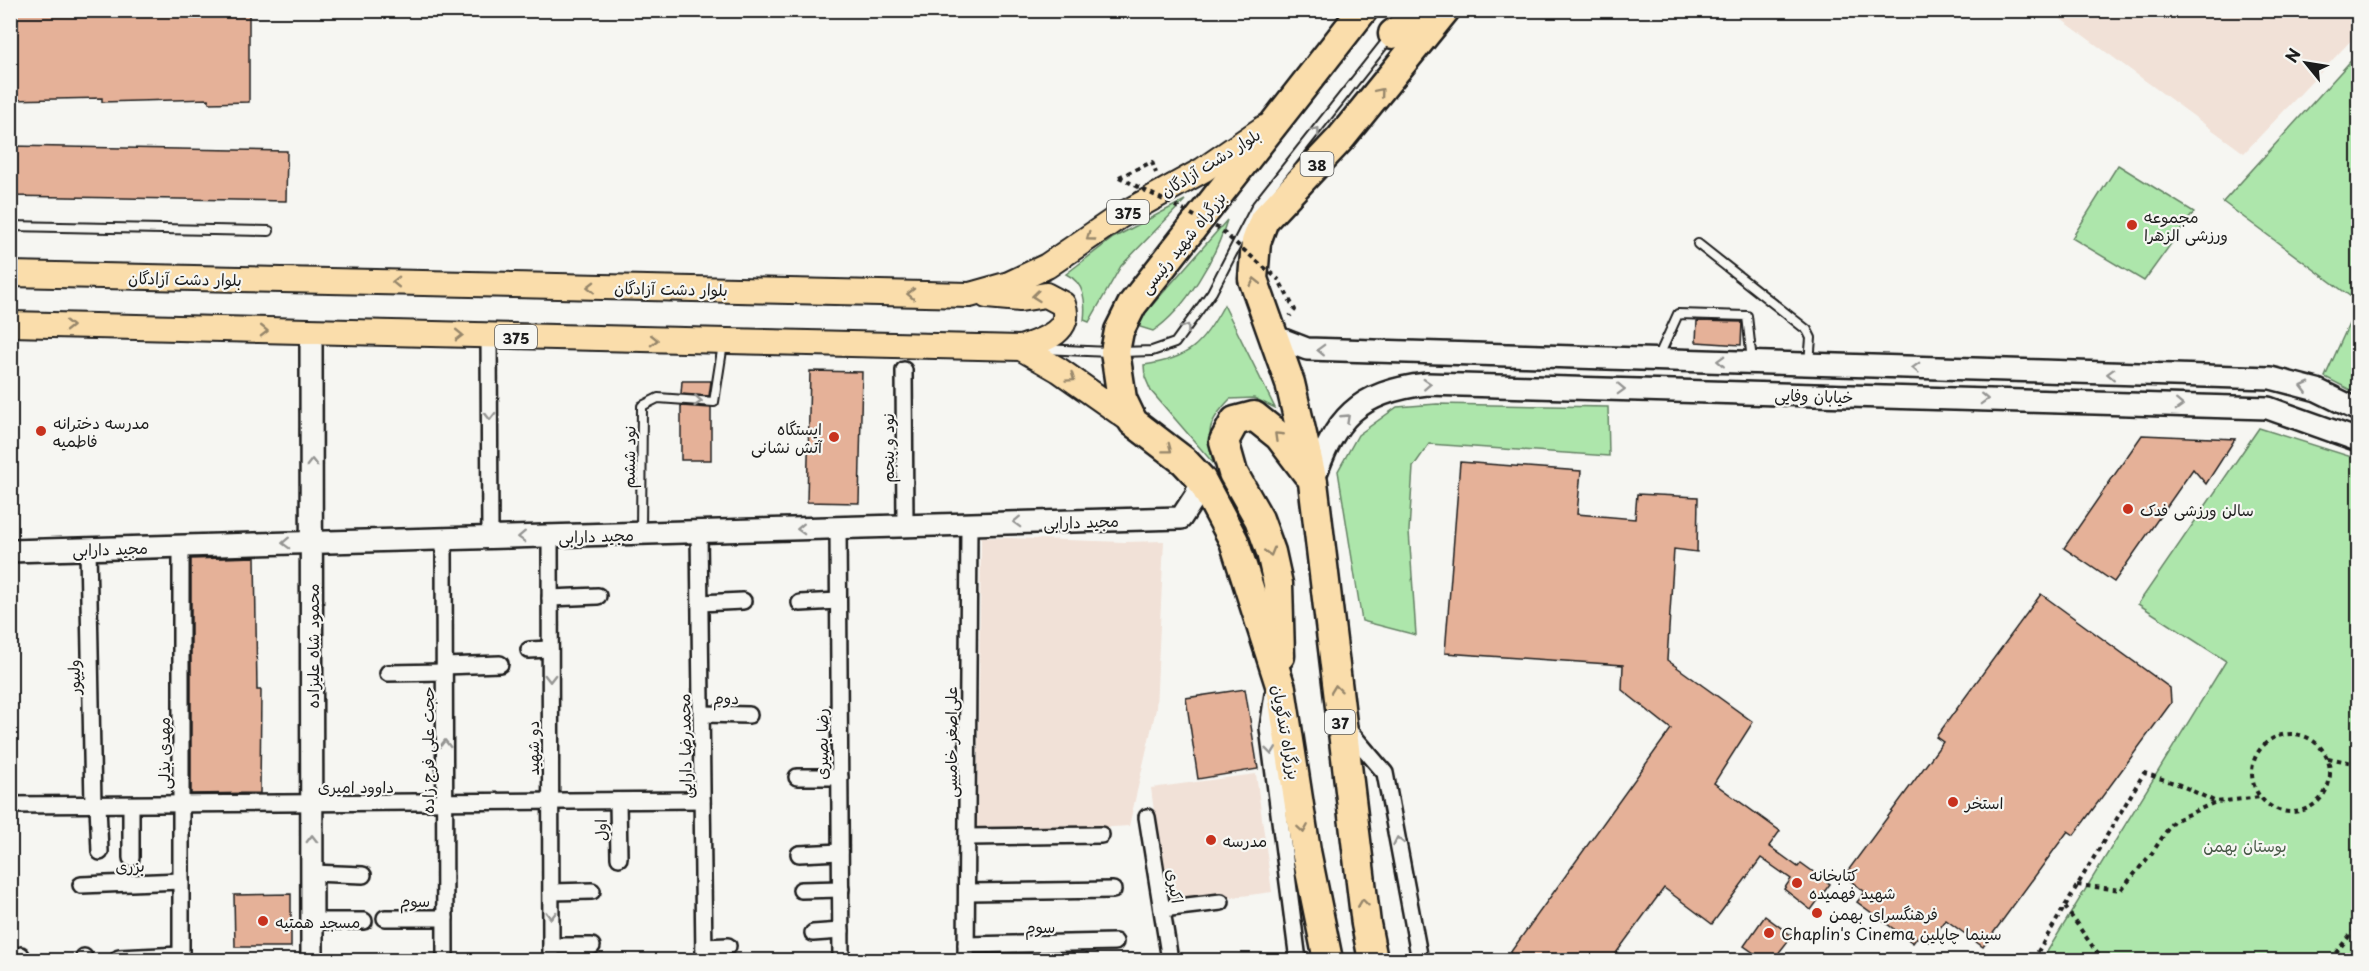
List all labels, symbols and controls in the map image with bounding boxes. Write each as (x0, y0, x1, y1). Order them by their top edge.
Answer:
north arrow (2276, 33, 2336, 93)
text: N (2279, 44, 2306, 66)
one-way arrow (1372, 88, 1383, 99)
street label: بلوار دشت آزادگان (1156, 122, 1264, 202)
one-way arrow (1308, 127, 1319, 138)
road number: 38 (1300, 152, 1334, 176)
street label: بزرگراه شهید رئیسی (1133, 186, 1231, 298)
road number: 375 (1107, 200, 1149, 224)
place label: مجموعه ورزشی الزهرا (2144, 204, 2228, 246)
marker: مجموعه ورزشی الزهرا (2125, 218, 2139, 232)
one-way arrow (1085, 230, 1096, 241)
street label: بلوار دشت آزادگان (128, 265, 242, 291)
street label: بلوار دشت آزادگان (614, 275, 728, 301)
one-way arrow (391, 276, 400, 289)
one-way arrow (1249, 277, 1262, 287)
one-way arrow (586, 280, 595, 293)
one-way arrow (907, 287, 916, 300)
one-way arrow (1032, 289, 1041, 302)
one-way arrow (64, 319, 73, 332)
one-way arrow (259, 324, 268, 337)
one-way arrow (1179, 324, 1190, 335)
road number: 375 (495, 325, 537, 349)
one-way arrow (454, 329, 463, 342)
one-way arrow (649, 334, 658, 347)
one-way arrow (1316, 344, 1325, 356)
one-way arrow (1717, 355, 1726, 368)
one-way arrow (1912, 362, 1921, 374)
one-way arrow (2107, 367, 2116, 380)
one-way arrow (1064, 371, 1075, 382)
one-way arrow (1422, 378, 1431, 391)
street label: خیابان وفایی (1774, 382, 1854, 408)
one-way arrow (2300, 382, 2310, 395)
one-way arrow (1617, 383, 1626, 395)
one-way arrow (1980, 393, 1989, 406)
one-way arrow (693, 394, 702, 407)
one-way arrow (2175, 399, 2184, 411)
place label: مدرسه دخترانه فاطمیه (53, 410, 149, 452)
one-way arrow (484, 411, 496, 420)
street label: نود و پنجم (875, 413, 901, 483)
one-way arrow (1340, 414, 1350, 425)
place label: ایستگاه آتش نشانی (751, 416, 823, 458)
marker: مدرسه دخترانه فاطمیه (34, 424, 48, 438)
street label: نود ششم (615, 425, 643, 489)
marker: ایستگاه آتش نشانی (827, 430, 841, 444)
one-way arrow (1274, 432, 1284, 443)
one-way arrow (1161, 441, 1172, 452)
one-way arrow (306, 459, 318, 468)
place label: سالن ورزشی فدک (2140, 497, 2254, 521)
marker: سالن ورزشی فدک (2121, 502, 2135, 516)
street label: مجید دارابی (1043, 508, 1119, 534)
one-way arrow (1013, 516, 1022, 529)
street label: مجید دارابی (558, 522, 634, 548)
one-way arrow (797, 522, 806, 535)
one-way arrow (518, 530, 527, 543)
street label: مجید دارابی (72, 535, 148, 561)
one-way arrow (281, 537, 290, 550)
one-way arrow (1263, 546, 1275, 557)
street label: محمود شاه علیزاده (300, 583, 324, 709)
street label: ولیپور (61, 659, 85, 697)
one-way arrow (544, 674, 556, 683)
street label: بزرگراه تندگویان (1267, 683, 1307, 781)
one-way arrow (1331, 684, 1343, 693)
street label: دوم (713, 685, 739, 711)
street label: حجت علی فرج زاده (415, 686, 439, 814)
street label: علی‌اصغر خامسی (938, 686, 962, 798)
street label: محمدرضا دارایی (671, 693, 697, 799)
street label: رضا بصیری (809, 708, 833, 780)
road number: 37 (1325, 710, 1355, 734)
street label: مهدی بذلی (151, 717, 175, 789)
street label: دو شهید (520, 721, 544, 775)
one-way arrow (439, 740, 451, 749)
one-way arrow (1264, 747, 1276, 756)
street label: داوود امیری (318, 774, 394, 798)
place label: استخر (1963, 790, 2004, 814)
marker: استخر (1946, 795, 1960, 809)
street label: اول (588, 819, 612, 841)
one-way arrow (1296, 824, 1308, 833)
place label: مدرسه (1223, 828, 1267, 852)
marker: مدرسه (1204, 833, 1218, 847)
park label: بوستان بهمن (2203, 833, 2287, 857)
one-way arrow (306, 835, 318, 844)
one-way arrow (1392, 836, 1404, 846)
street label: بزری (115, 852, 145, 878)
place label: کتابخانه شهید فهمیده (1809, 862, 1896, 904)
street label: اکبری (1161, 867, 1191, 905)
marker: کتابخانه شهید فهمیده (1790, 876, 1804, 890)
street label: سوم (400, 888, 430, 914)
one-way arrow (1357, 898, 1370, 907)
place label: فرهنگسرای بهمن (1829, 901, 1938, 925)
marker: فرهنگسرای بهمن (1810, 906, 1824, 920)
place label: مسجد همتیه (275, 909, 360, 933)
one-way arrow (545, 911, 557, 920)
marker: مسجد همتیه (256, 914, 270, 928)
street label: سوم (1025, 914, 1055, 940)
place label: Chaplin's Cinema سینما چاپلین (1781, 921, 2002, 945)
marker: Chaplin's Cinema سینما چاپلین (1762, 926, 1776, 940)

